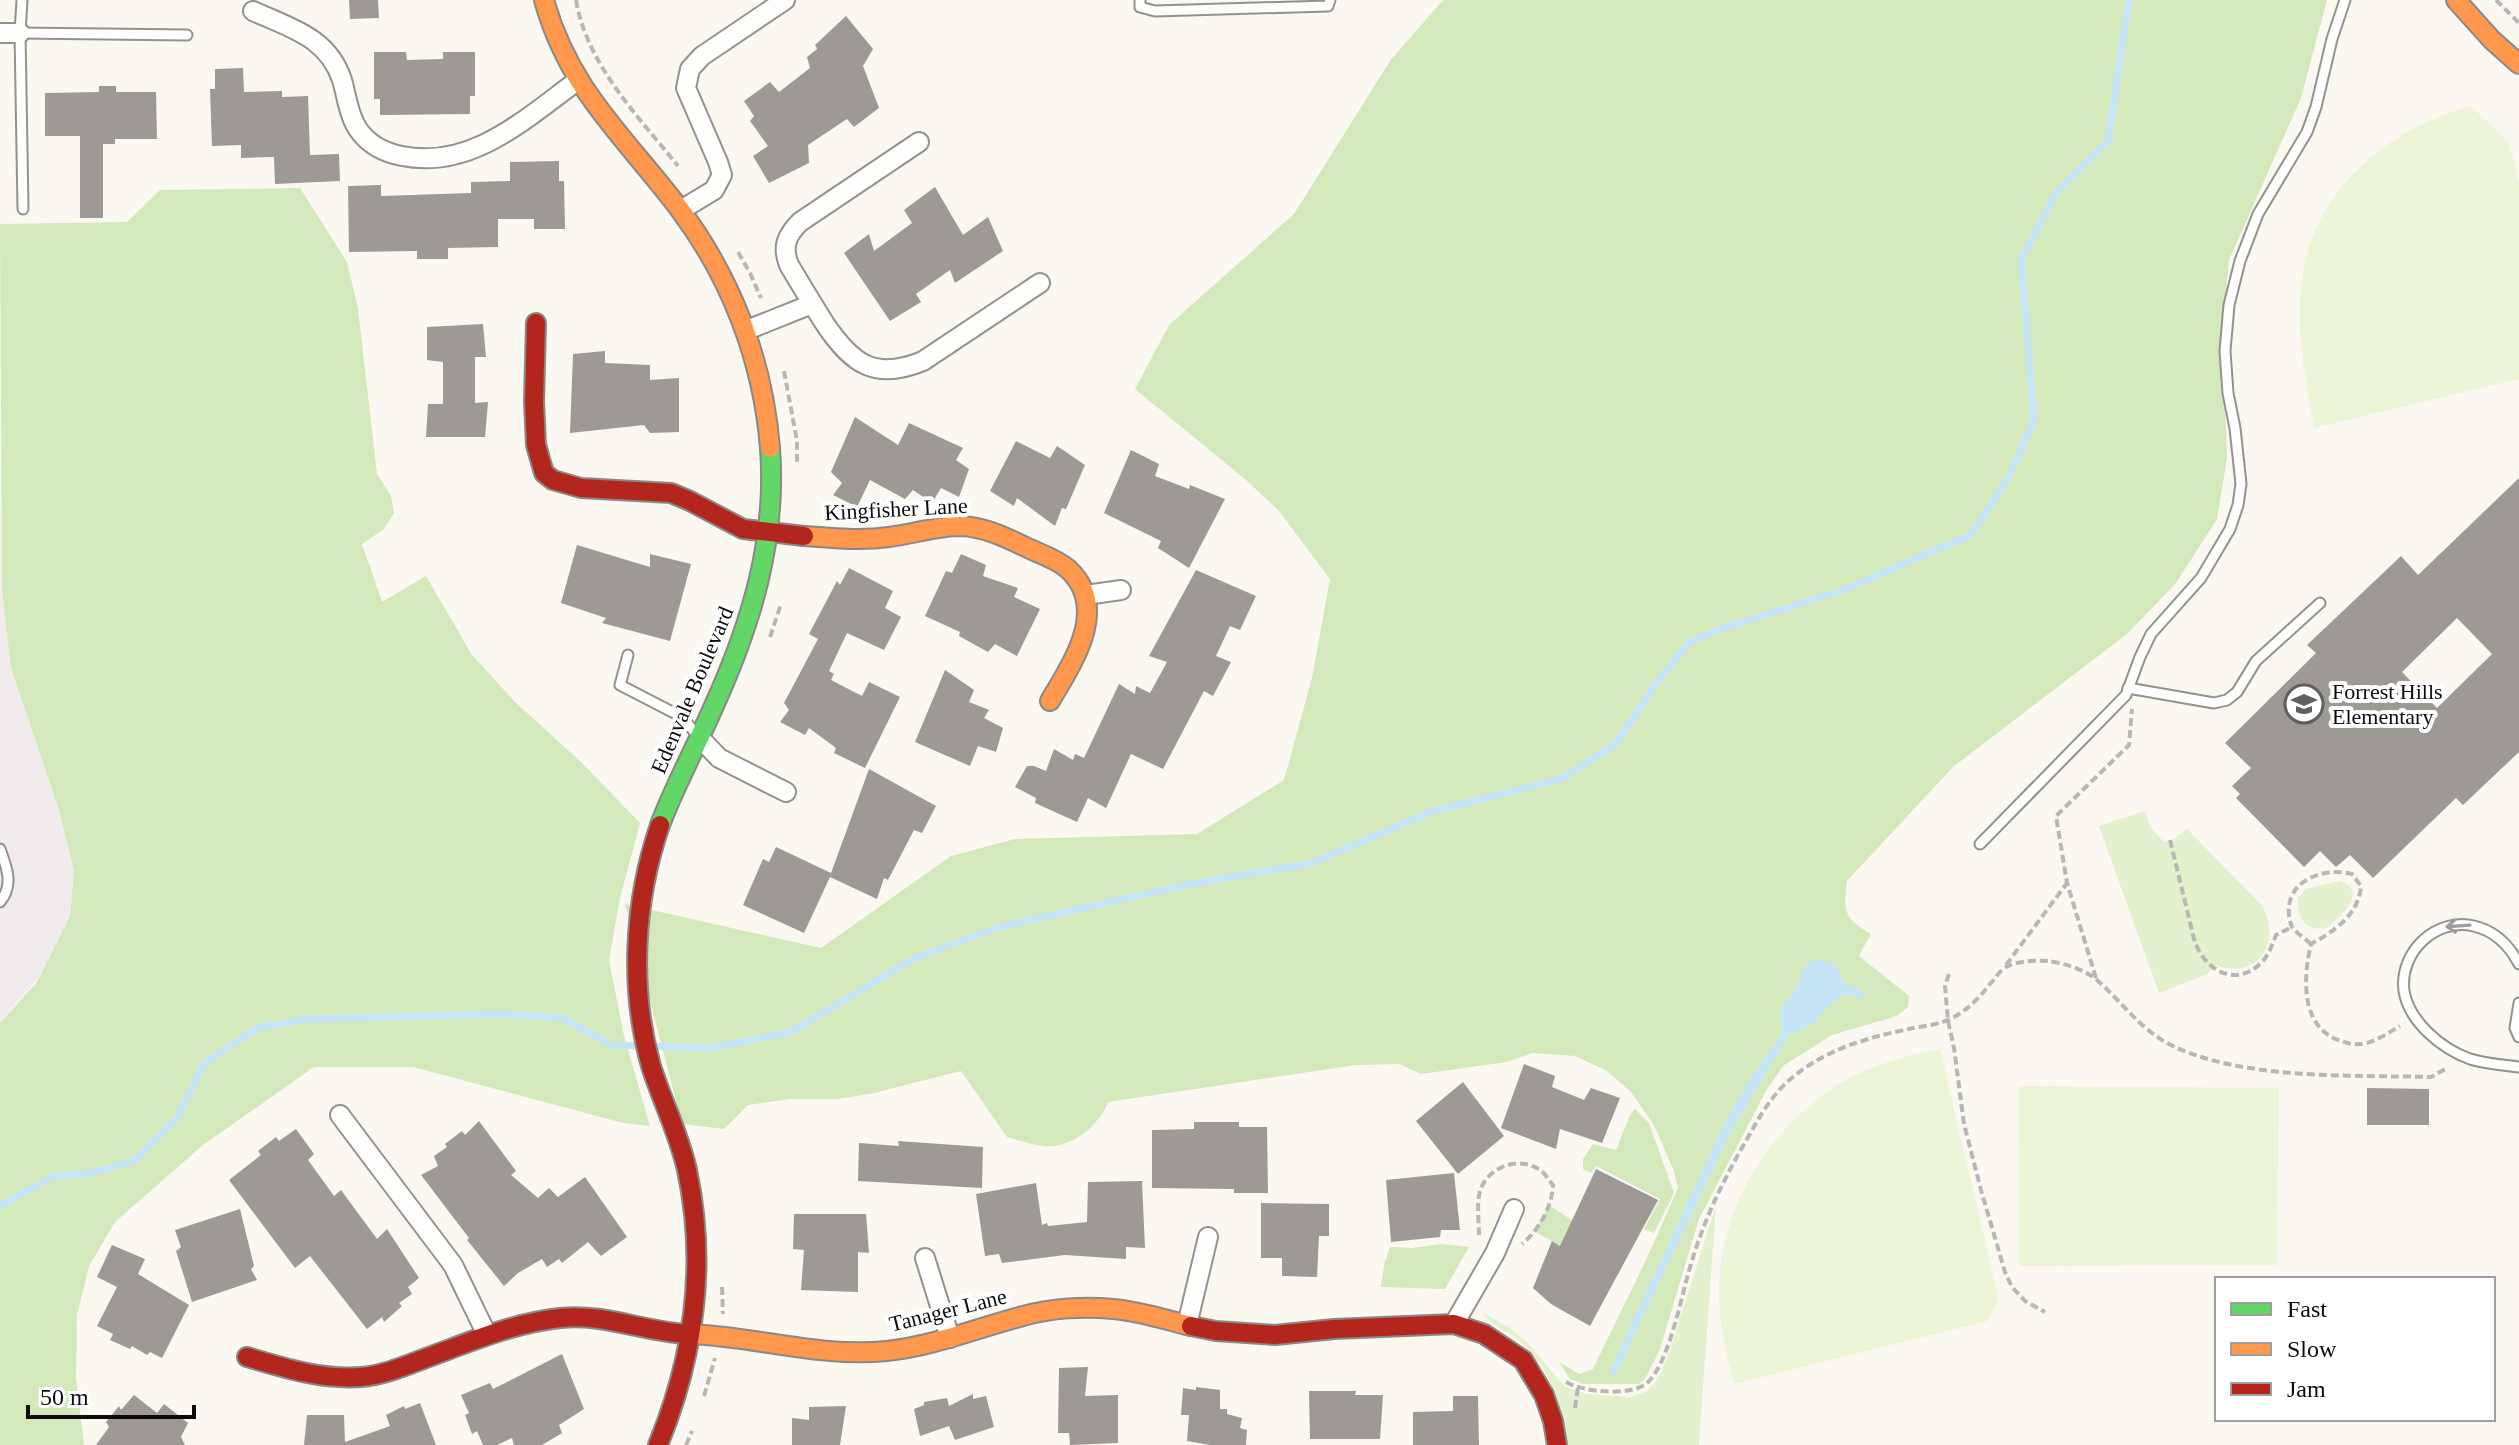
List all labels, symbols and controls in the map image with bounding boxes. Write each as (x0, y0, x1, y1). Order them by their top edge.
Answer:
street label: Kingfisher Lane (824, 493, 968, 525)
street label: Edenvale Boulevard (646, 603, 738, 777)
place label: Forrest Hills Elementary (2332, 679, 2443, 729)
school or university icon: Forrest Hills Elementary (2283, 683, 2325, 725)
one-way arrow (2445, 919, 2471, 934)
legend (2215, 1277, 2495, 1421)
street label: Tanager Lane (887, 1283, 1009, 1337)
text: Fast (2287, 1296, 2327, 1322)
text: Slow (2287, 1336, 2337, 1362)
scale bar (28, 1369, 194, 1419)
text: Jam (2287, 1376, 2326, 1402)
text: 50 m (40, 1384, 89, 1410)

